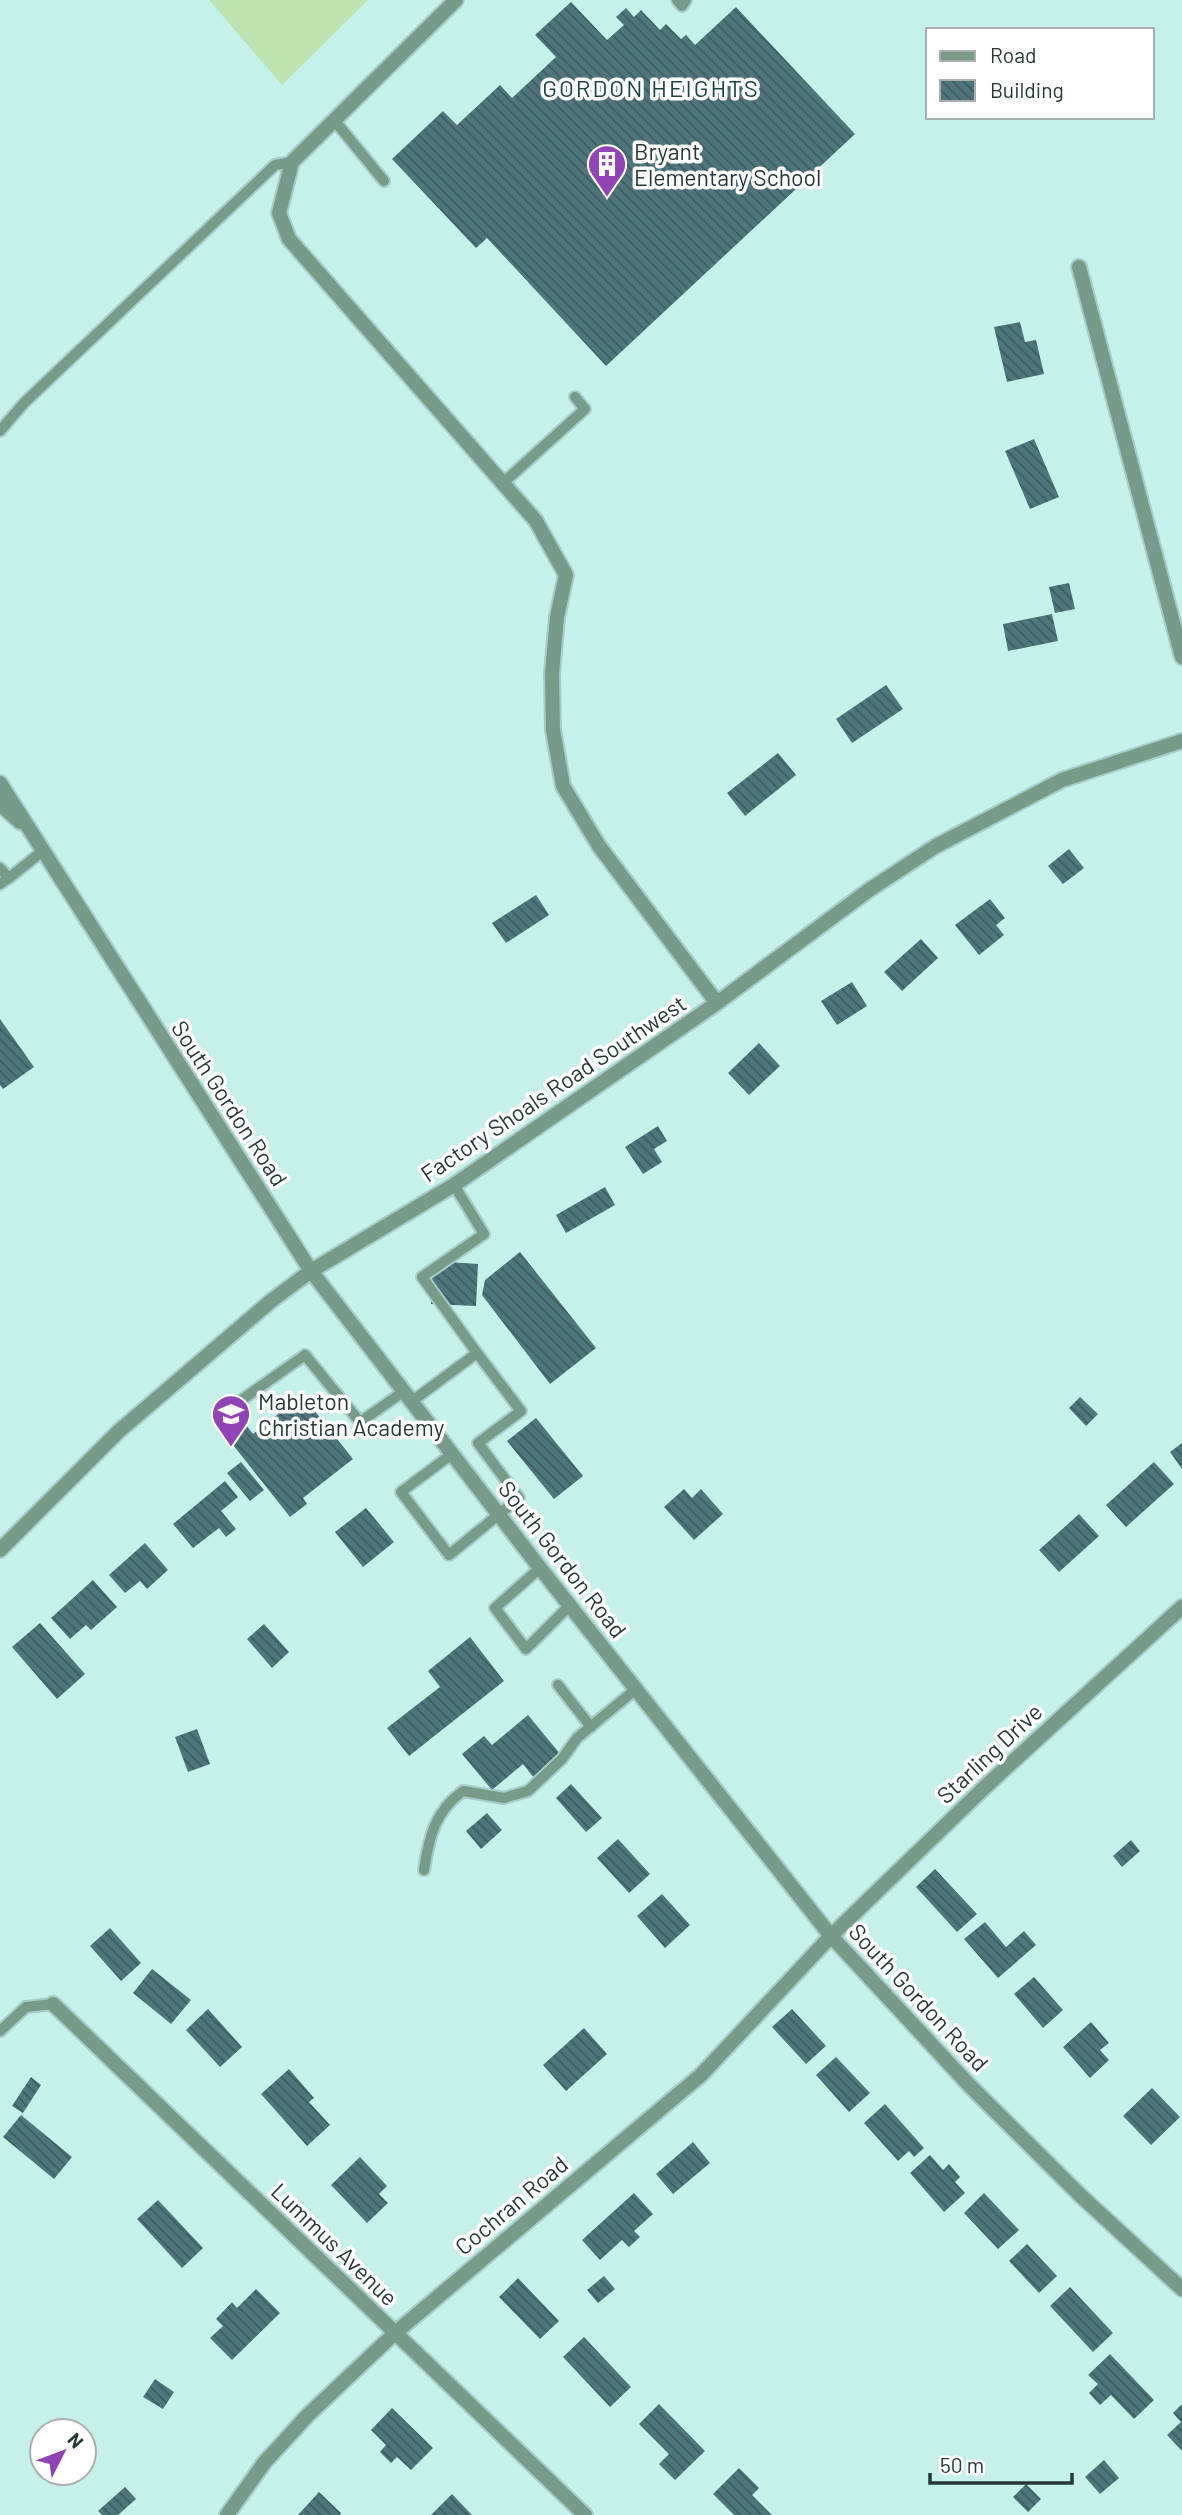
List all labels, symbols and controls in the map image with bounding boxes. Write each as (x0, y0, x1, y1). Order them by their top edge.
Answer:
legend (926, 28, 1154, 119)
text: Road (990, 42, 1036, 67)
district label: GORDON HEIGHTS (542, 73, 760, 102)
text: Building (990, 77, 1064, 102)
place label: Bryant Elementary School (634, 137, 821, 191)
building icon: Bryant Elementary School (586, 143, 628, 198)
street label: Factory Shoals Road Southwest (415, 989, 691, 1187)
street label: South Gordon Road (166, 1015, 294, 1191)
place label: Mableton Christian Academy (258, 1387, 445, 1441)
school or university icon: Mableton Christian Academy (210, 1393, 252, 1448)
street label: South Gordon Road (493, 1475, 633, 1643)
street label: Starling Drive (931, 1697, 1047, 1809)
street label: South Gordon Road (843, 1917, 995, 2077)
street label: Cochran Road (449, 2150, 573, 2260)
street label: Lummus Avenue (266, 2177, 404, 2311)
north arrow (28, 2417, 98, 2487)
text: N (63, 2428, 89, 2453)
scale bar (930, 2442, 1072, 2486)
text: 50 m (940, 2452, 984, 2477)

